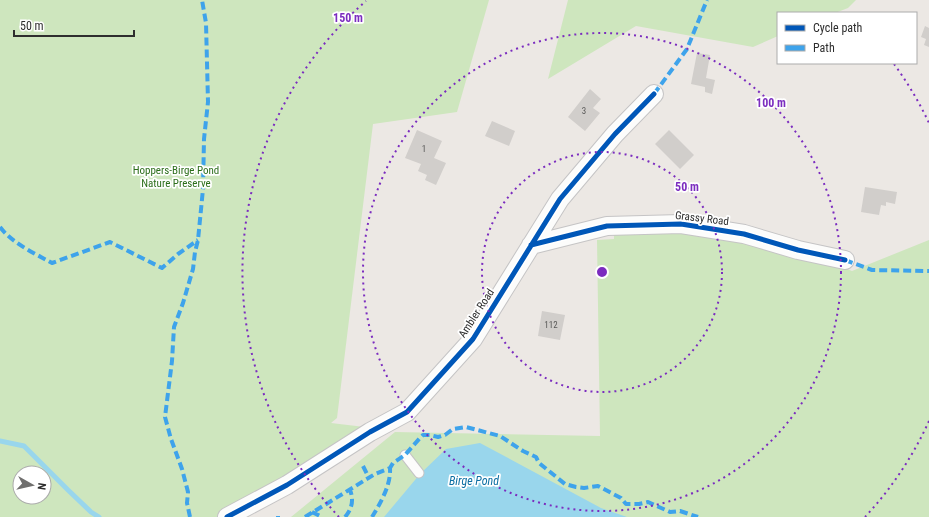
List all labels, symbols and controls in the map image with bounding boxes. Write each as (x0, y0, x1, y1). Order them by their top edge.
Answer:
text: 150 m (333, 11, 363, 25)
scale bar (14, 12, 134, 38)
legend (777, 12, 917, 64)
text: 50 m (20, 19, 44, 33)
text: Cycle path (813, 21, 863, 35)
text: Path (813, 41, 835, 55)
text: 100 m (756, 96, 786, 110)
house number: 3 (582, 106, 586, 116)
house number: 1 (422, 144, 426, 154)
park label: Hoppers-Birge Pond Nature Preserve (133, 164, 219, 190)
text: 50 m (675, 180, 699, 194)
street label: Grassy Road (674, 209, 730, 228)
centre of rings (595, 265, 609, 279)
street label: Ambler Road (456, 286, 497, 340)
house number: 112 (544, 320, 558, 330)
north arrow (12, 465, 52, 505)
water label: Birge Pond (449, 474, 499, 488)
text: N (34, 482, 48, 491)

